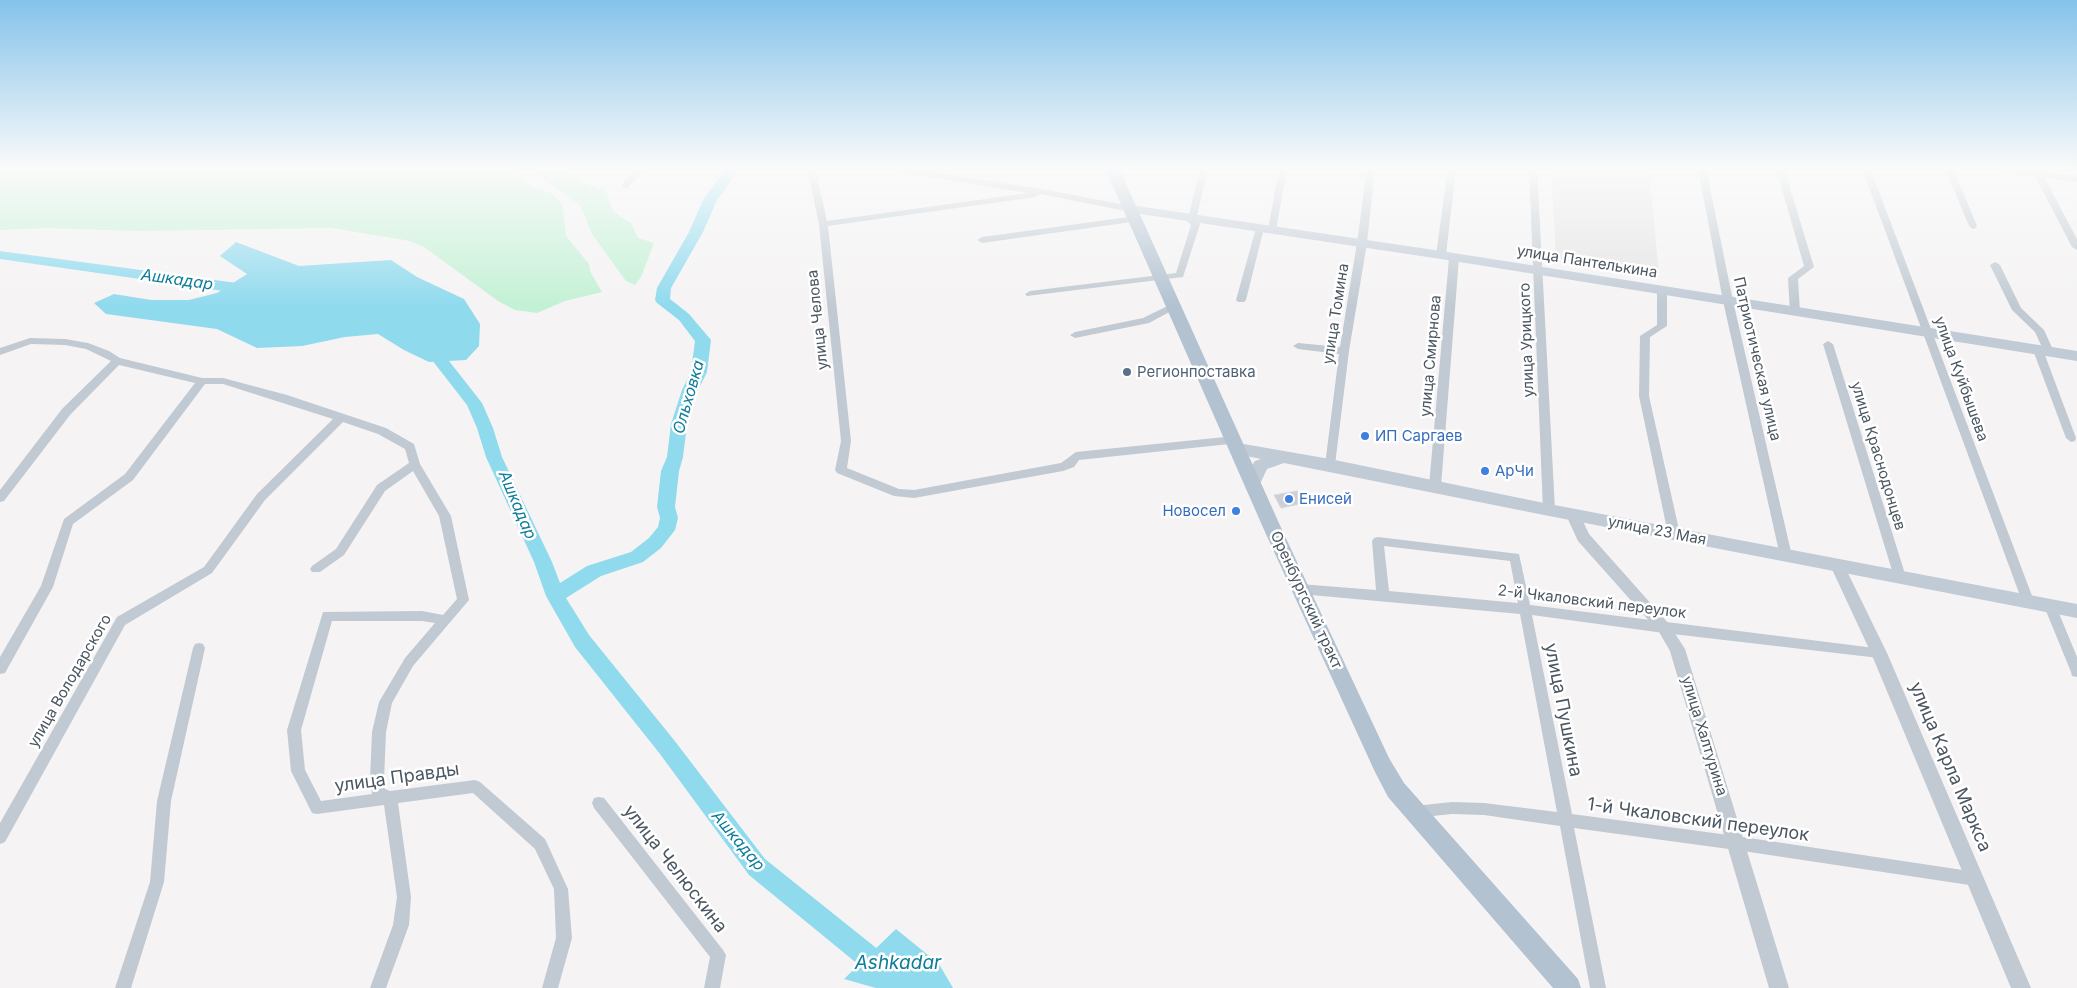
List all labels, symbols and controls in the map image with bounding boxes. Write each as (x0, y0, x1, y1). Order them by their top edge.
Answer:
street label: улица Пантелькина (1515, 242, 1659, 282)
street label: улица Томина (1319, 262, 1353, 366)
water label: Ашкадар (140, 265, 214, 295)
street label: улица Челова (804, 269, 832, 371)
street label: Патриотическая улица (1729, 275, 1785, 443)
street label: улица Урицкого (1516, 282, 1538, 398)
street label: улица Смирнова (1417, 294, 1445, 418)
street label: улица Куйбышева (1930, 314, 1992, 444)
water label: Ольховка (669, 358, 709, 436)
place label: Регионпоставка (1137, 363, 1256, 381)
marker: Регионпоставка (1121, 366, 1133, 378)
street label: улица Краснодонцев (1847, 379, 1909, 533)
place label: ИП Саргаев (1375, 427, 1462, 445)
marker: ИП Саргаев (1359, 430, 1371, 442)
place label: АрЧи (1495, 462, 1534, 480)
marker: АрЧи (1479, 465, 1491, 477)
water label: Ашкадар (494, 468, 540, 542)
place label: Енисей (1299, 490, 1352, 508)
marker: Енисей (1283, 493, 1295, 505)
place label: Новосел (1162, 502, 1226, 520)
marker: Новосел (1230, 505, 1242, 517)
street label: улица 23 Мая (1606, 513, 1708, 549)
street label: Оренбургский тракт (1266, 528, 1346, 672)
street label: 2-й Чкаловский переулок (1497, 582, 1687, 622)
street label: улица Володарского (24, 611, 116, 751)
street label: улица Пушкина (1539, 641, 1587, 779)
street label: улица Халтурина (1677, 674, 1731, 798)
street label: улица Карла Маркса (1904, 679, 1996, 855)
street label: улица Правды (333, 759, 461, 797)
street label: 1-й Чкаловский переулок (1586, 794, 1810, 846)
street label: улица Челюскина (618, 801, 732, 937)
water label: Ашкадар (707, 807, 769, 875)
water label: Ashkadar (855, 952, 941, 974)

